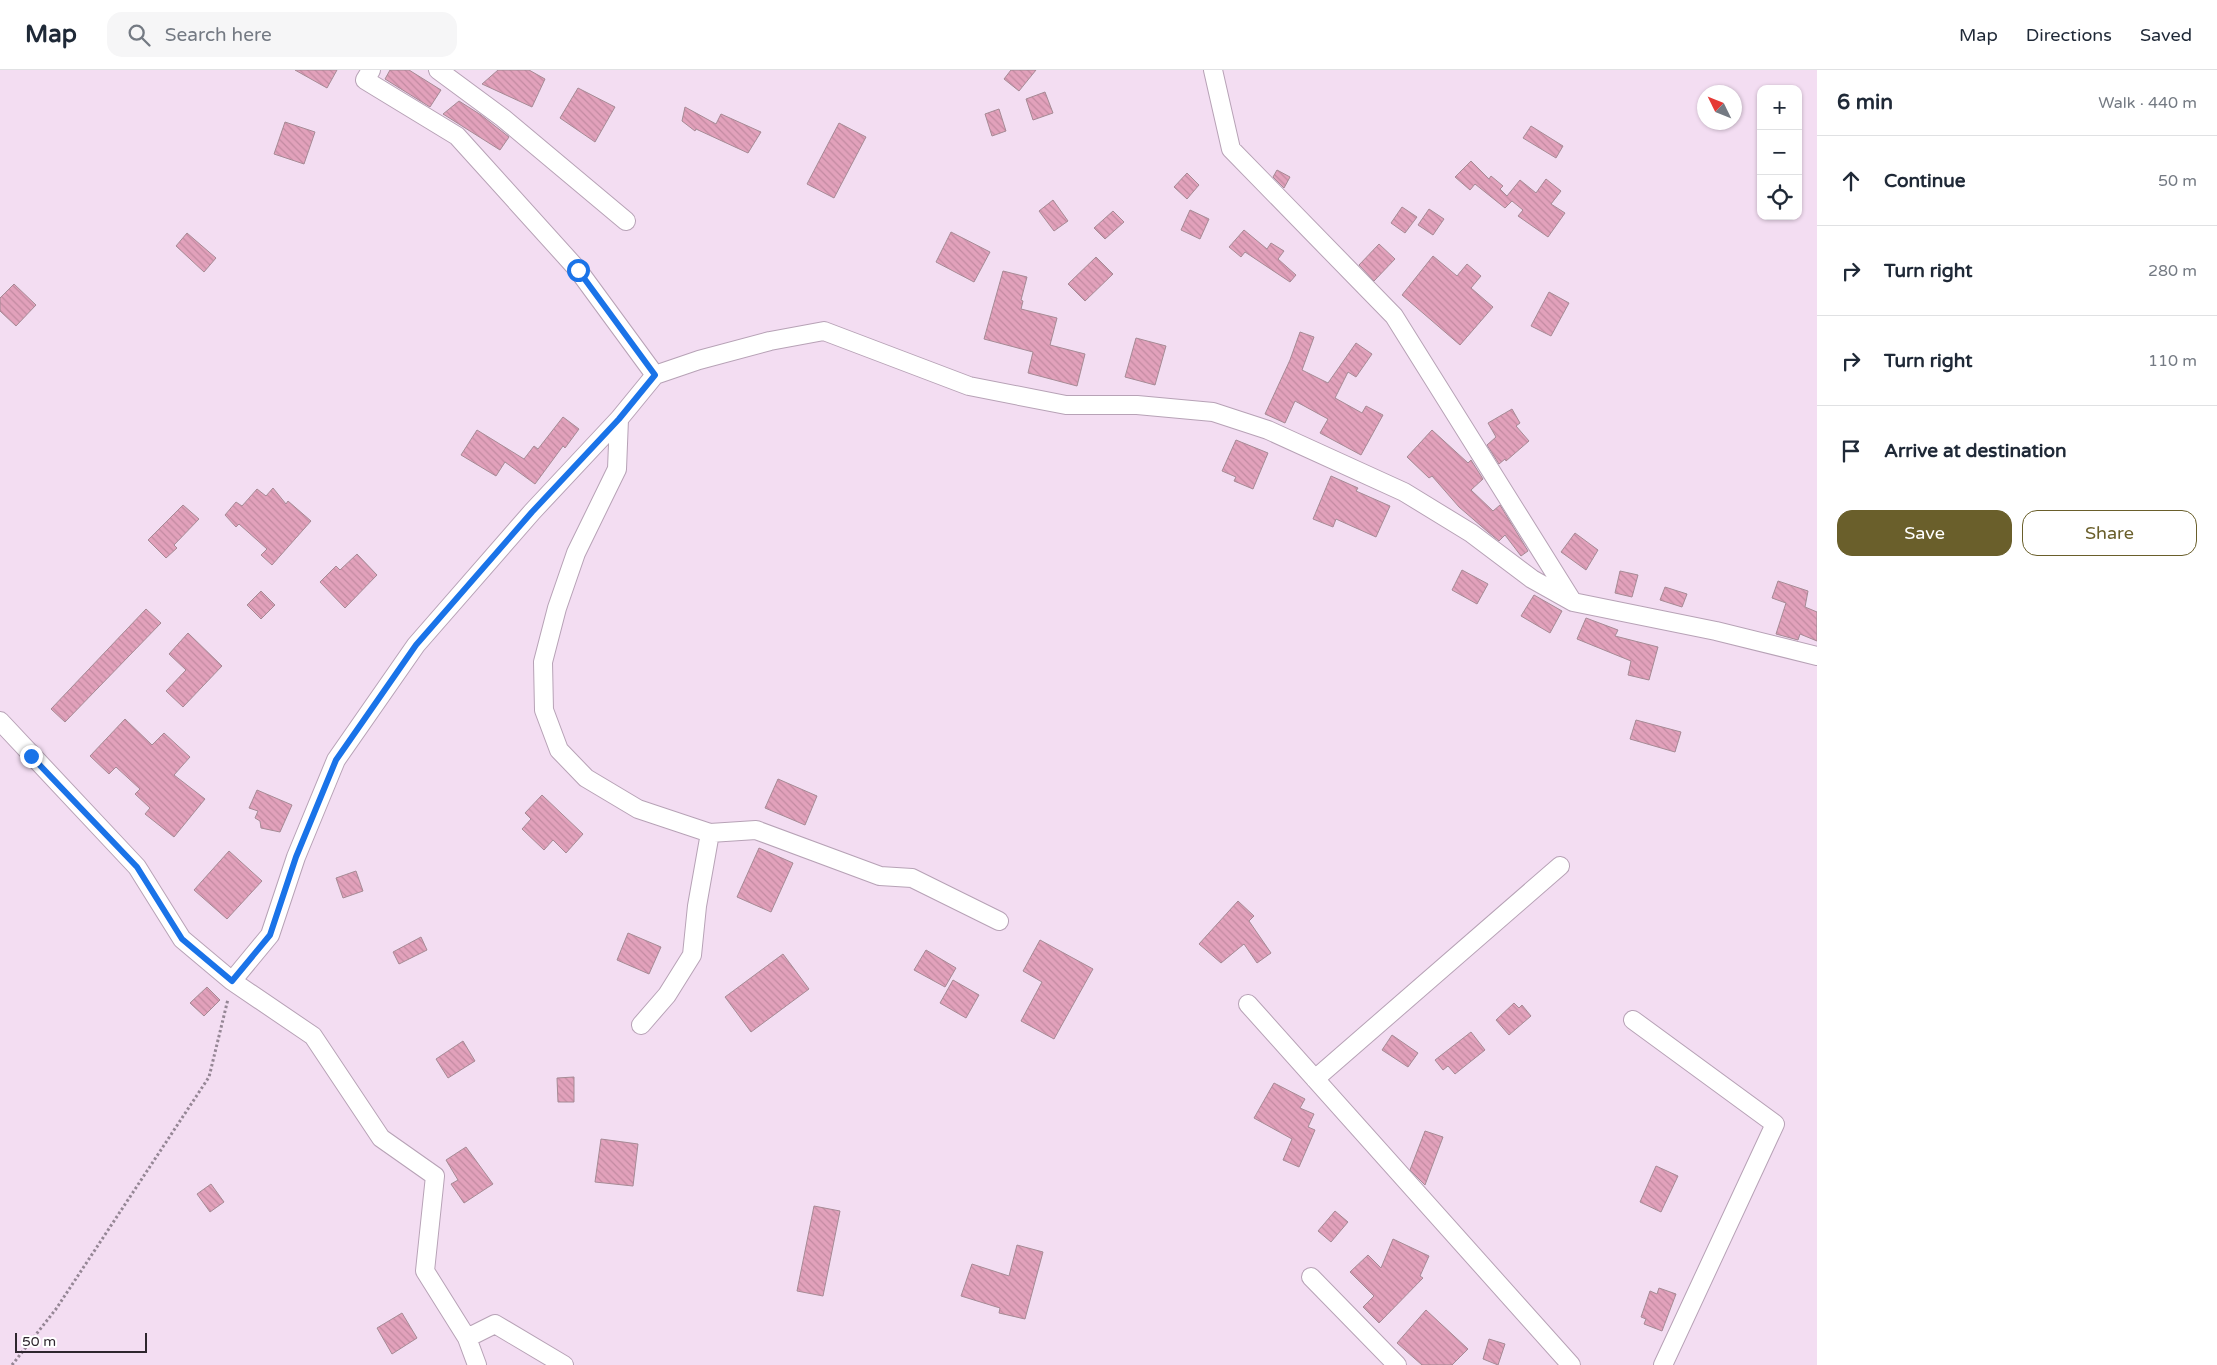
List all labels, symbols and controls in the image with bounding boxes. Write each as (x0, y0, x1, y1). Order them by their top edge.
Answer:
search box (107, 12, 457, 57)
text: Map (25, 20, 77, 49)
icon: search (125, 21, 153, 49)
text: Search here (165, 24, 272, 46)
text: Map (1959, 24, 1998, 46)
text: Directions (2026, 24, 2112, 46)
text: Saved (2140, 24, 2192, 46)
north arrow (1697, 85, 1742, 130)
map controls (1757, 85, 1802, 220)
button: + (1757, 85, 1802, 130)
text: 6 min (1837, 90, 1893, 115)
text: Walk · 440 m (2098, 93, 2197, 113)
button: − (1757, 130, 1802, 175)
icon: ahead (1837, 167, 1865, 195)
text: Continue (1884, 170, 1966, 192)
text: 50 m (2158, 171, 2197, 191)
button: locate (1757, 175, 1802, 220)
icon: right (1837, 257, 1865, 285)
route start (567, 259, 590, 282)
text: Turn right (1884, 260, 1972, 282)
text: 280 m (2148, 261, 2197, 281)
icon: right (1837, 347, 1865, 375)
text: Turn right (1884, 350, 1972, 372)
text: 110 m (2148, 351, 2197, 371)
icon: arrive (1837, 437, 1865, 465)
text: Arrive at destination (1884, 440, 2067, 462)
button: Save (1837, 510, 2012, 556)
button: Share (2022, 510, 2197, 556)
route end (20, 745, 43, 768)
scale bar (15, 1330, 148, 1353)
text: 50 m (22, 1333, 56, 1350)

